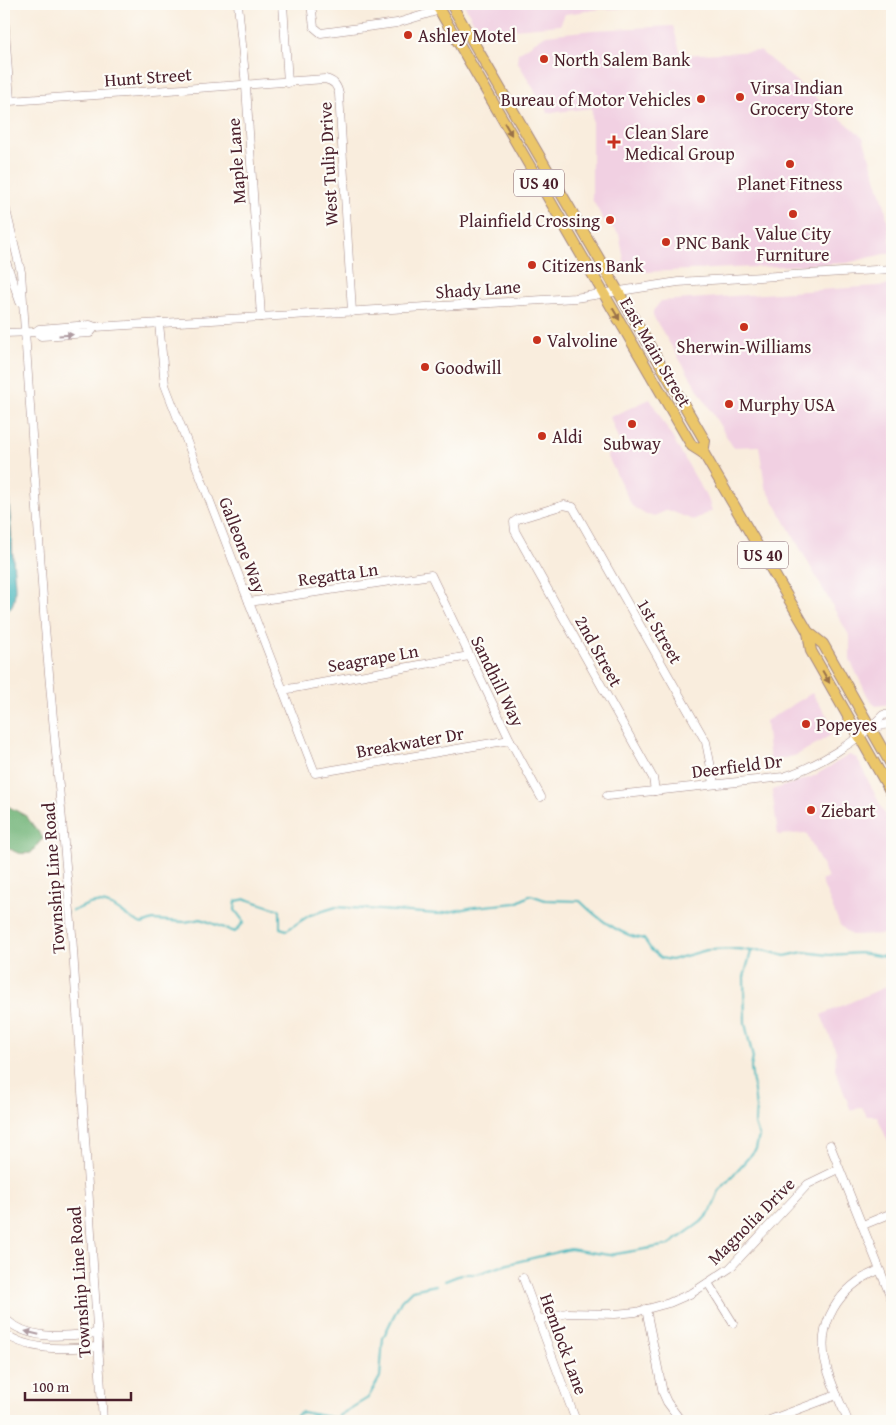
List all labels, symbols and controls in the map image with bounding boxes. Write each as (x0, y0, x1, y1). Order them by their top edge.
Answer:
place label: Ashley Motel (418, 22, 516, 49)
marker: Ashley Motel (402, 29, 414, 41)
place label: North Salem Bank (554, 46, 691, 73)
marker: North Salem Bank (538, 53, 550, 65)
street label: Hunt Street (103, 60, 193, 94)
place label: Virsa Indian Grocery Store (750, 74, 854, 122)
place label: Bureau of Motor Vehicles (501, 86, 691, 113)
marker: Virsa Indian Grocery Store (734, 91, 746, 103)
marker: Bureau of Motor Vehicles (695, 93, 707, 105)
street label: West Tulip Drive (311, 101, 345, 227)
street label: Maple Lane (220, 117, 252, 205)
place label: Clean Slare Medical Group (625, 119, 735, 167)
one-way arrow (504, 122, 513, 135)
marker: Clean Slare Medical Group (607, 135, 621, 149)
marker: Planet Fitness (784, 158, 796, 170)
road number: US 40 (514, 170, 564, 197)
place label: Planet Fitness (737, 170, 843, 197)
place label: Plainfield Crossing (459, 207, 600, 234)
marker: Value City Furniture (787, 208, 799, 220)
marker: Plainfield Crossing (604, 214, 616, 226)
place label: Value City Furniture (755, 220, 831, 268)
place label: PNC Bank (676, 229, 750, 256)
marker: PNC Bank (660, 236, 672, 248)
place label: Citizens Bank (542, 252, 645, 279)
marker: Citizens Bank (526, 259, 538, 271)
street label: Shady Lane (434, 273, 522, 305)
street label: East Main Street (614, 292, 699, 413)
one-way arrow (611, 307, 620, 321)
marker: Sherwin-Williams (738, 321, 750, 333)
place label: Valvoline (547, 327, 618, 354)
one-way arrow (58, 330, 74, 338)
place label: Sherwin-Williams (677, 333, 811, 360)
marker: Valvoline (531, 334, 543, 346)
place label: Goodwill (435, 354, 502, 381)
marker: Goodwill (419, 361, 431, 373)
place label: Murphy USA (739, 391, 835, 418)
marker: Murphy USA (723, 398, 735, 410)
marker: Subway (626, 418, 638, 430)
place label: Aldi (552, 423, 583, 450)
marker: Aldi (536, 430, 548, 442)
place label: Subway (603, 430, 661, 457)
street label: Galleone Way (212, 493, 274, 597)
road number: US 40 (738, 542, 788, 568)
street label: Regatta Ln (296, 555, 380, 593)
street label: 1st Street (630, 593, 690, 669)
street label: 2nd Street (568, 610, 630, 692)
street label: Sandhill Way (464, 631, 532, 731)
street label: Seagrape Ln (326, 637, 420, 679)
one-way arrow (821, 670, 830, 683)
place label: Popeyes (816, 711, 877, 738)
marker: Popeyes (800, 718, 812, 730)
street label: Breakwater Dr (354, 719, 467, 765)
street label: Deerfield Dr (690, 747, 785, 785)
place label: Ziebart (821, 797, 876, 824)
street label: Township Line Road (34, 801, 72, 954)
marker: Ziebart (805, 804, 817, 816)
street label: Magnolia Drive (701, 1171, 801, 1271)
street label: Township Line Road (60, 1205, 98, 1358)
street label: Hemlock Lane (533, 1290, 595, 1398)
one-way arrow (24, 1329, 39, 1337)
scale bar (25, 1370, 131, 1402)
text: 100 m (32, 1376, 70, 1397)

